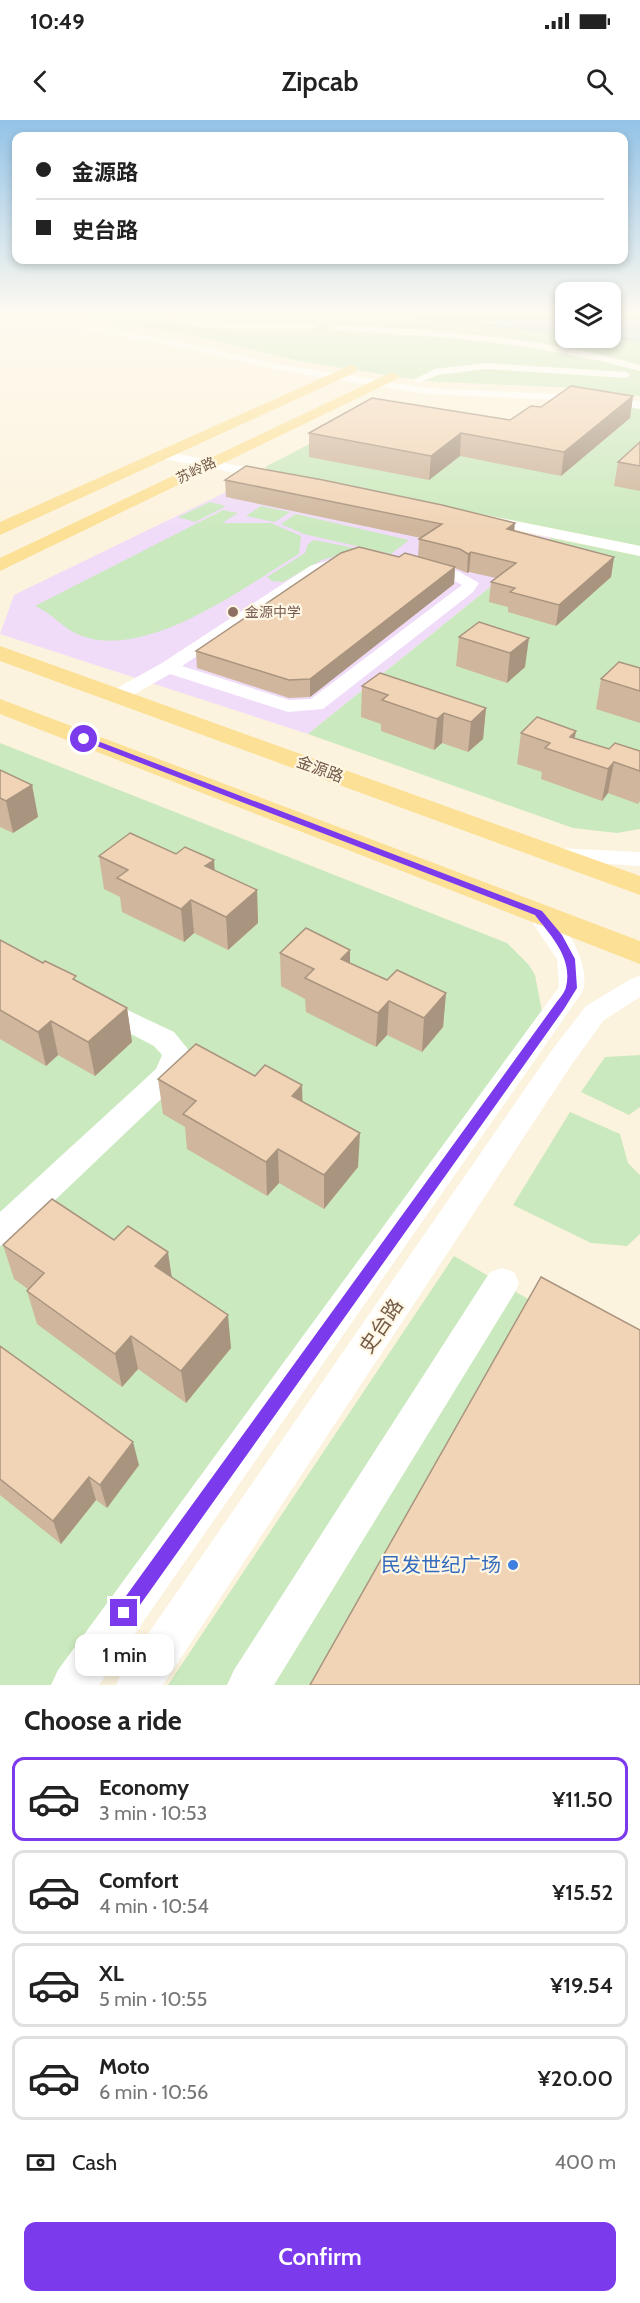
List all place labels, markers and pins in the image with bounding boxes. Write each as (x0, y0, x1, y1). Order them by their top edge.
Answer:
place label: 金源中学 (245, 603, 301, 621)
marker: 金源中学 (226, 605, 240, 619)
place label: 民发世纪广场 (381, 1553, 501, 1577)
marker: 民发世纪广场 (506, 1558, 520, 1572)

